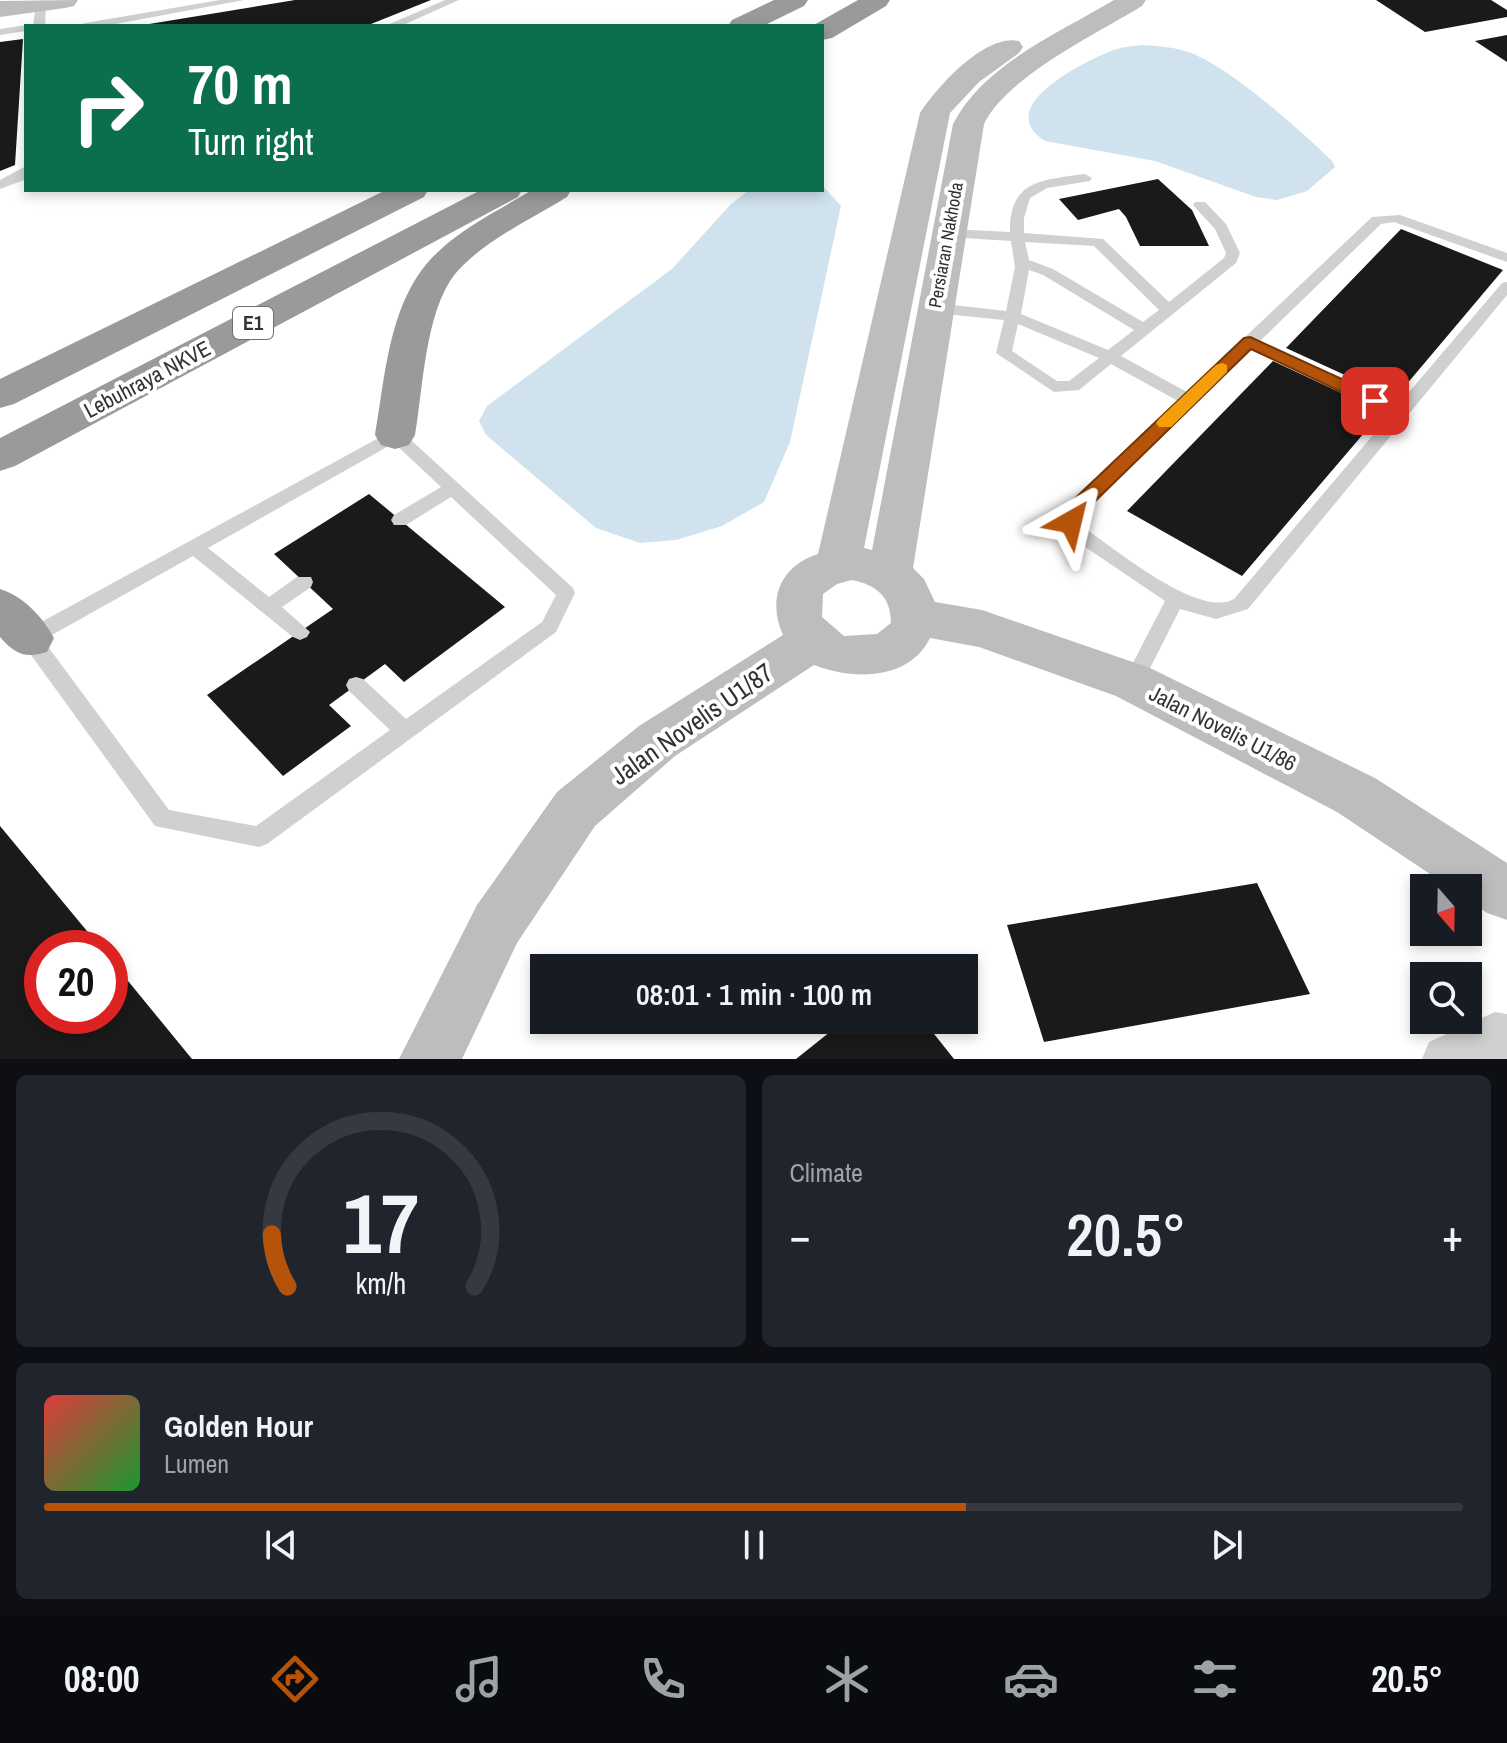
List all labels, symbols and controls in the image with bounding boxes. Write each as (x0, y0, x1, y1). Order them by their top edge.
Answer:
text: 70 m (188, 46, 293, 121)
icon: right (56, 56, 160, 160)
text: Turn right (188, 118, 313, 166)
street label: Persiaran Nakhoda (922, 180, 969, 310)
road number: E1 (233, 307, 273, 339)
street label: Lebuhraya NKVE (78, 333, 216, 425)
pin (1341, 367, 1409, 435)
icon: arrive (1353, 379, 1397, 423)
position arrow (1029, 480, 1113, 564)
street label: Jalan Novelis U1/87 (604, 655, 780, 793)
street label: Jalan Novelis U1/86 (1144, 678, 1302, 778)
north arrow (1410, 874, 1482, 946)
map controls (1410, 874, 1482, 1034)
speed limit sign: 20 (24, 930, 128, 1034)
button: search (1410, 962, 1482, 1034)
text: 08:01 · 1 min · 100 m (636, 974, 872, 1014)
text: Climate (790, 1155, 863, 1190)
text: 17 (343, 1167, 419, 1279)
text: 20.5° (1066, 1194, 1186, 1275)
text: − (790, 1205, 811, 1265)
text: + (1442, 1205, 1463, 1265)
text: km/h (355, 1264, 406, 1303)
text: Golden Hour (164, 1406, 313, 1446)
text: Lumen (164, 1446, 229, 1481)
icon: previous (259, 1523, 303, 1567)
icon: pause (732, 1523, 776, 1567)
icon: next (1205, 1523, 1249, 1567)
icon: directions (267, 1651, 323, 1707)
icon: music (451, 1651, 507, 1707)
icon: phone (635, 1651, 691, 1707)
icon: climate (819, 1651, 875, 1707)
icon: car (1003, 1651, 1059, 1707)
icon: filters (1187, 1651, 1243, 1707)
text: 08:00 (64, 1655, 139, 1703)
text: 20.5° (1371, 1655, 1443, 1703)

